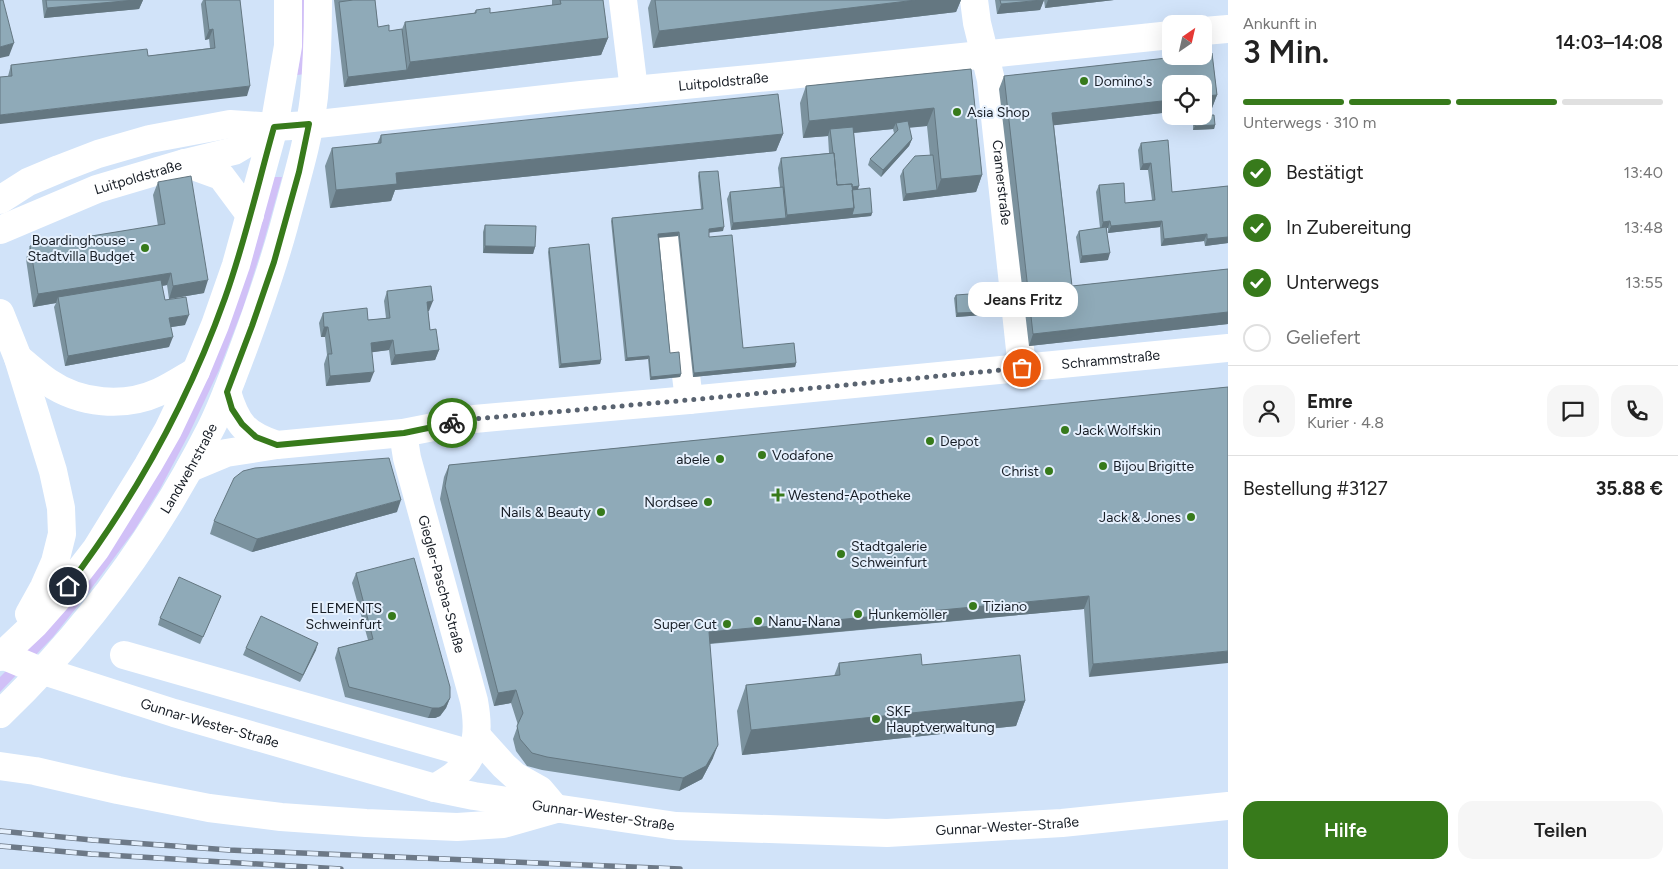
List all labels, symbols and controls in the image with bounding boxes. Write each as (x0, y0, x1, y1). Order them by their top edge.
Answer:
text: Ankunft in (1243, 14, 1317, 33)
north arrow (1162, 15, 1212, 65)
map controls (1162, 15, 1212, 125)
text: 14:03–14:08 (1555, 31, 1663, 54)
text: 3 Min. (1243, 33, 1329, 71)
street label: Luitpoldstraße (677, 69, 770, 95)
place label: Domino's (1094, 73, 1152, 90)
marker: Domino's (1078, 75, 1090, 87)
button: locate (1162, 75, 1212, 125)
place label: Asia Shop (967, 104, 1030, 121)
marker: Asia Shop (951, 106, 963, 118)
text: Unterwegs · 310 m (1243, 113, 1376, 132)
street label: Cramerstraße (989, 139, 1015, 226)
street label: Luitpoldstraße (92, 156, 184, 198)
icon: check (1243, 159, 1271, 187)
text: Bestätigt (1286, 161, 1364, 184)
text: 13:40 (1623, 163, 1663, 182)
icon: check (1243, 214, 1271, 242)
text: In Zubereitung (1286, 216, 1411, 239)
text: 13:48 (1624, 218, 1663, 237)
place label: Boardinghouse - Stadtvilla Budget (28, 232, 135, 265)
marker: Boardinghouse - Stadtvilla Budget (139, 242, 151, 254)
icon: check (1243, 269, 1271, 297)
text: Unterwegs (1286, 271, 1379, 294)
text: 13:55 (1625, 273, 1663, 292)
callout: Jeans Fritz (967, 283, 1077, 318)
text: Jeans Fritz (984, 290, 1062, 309)
text: Geliefert (1286, 326, 1361, 349)
pin (1001, 347, 1043, 389)
street label: Schrammstraße (1061, 347, 1161, 373)
icon: bag (1008, 354, 1036, 382)
button: person (1243, 385, 1295, 437)
button: chat (1547, 385, 1599, 437)
button: phone (1611, 385, 1663, 437)
text: Emre (1307, 390, 1353, 413)
courier (427, 398, 477, 448)
icon: bike (438, 409, 466, 437)
text: Kurier · 4.8 (1307, 413, 1384, 432)
street label: Landwehrstraße (157, 420, 221, 517)
place label: Jack Wolfskin (1075, 422, 1161, 439)
marker: Jack Wolfskin (1059, 424, 1071, 436)
place label: Depot (940, 433, 979, 450)
marker: Depot (924, 435, 936, 447)
place label: Vodafone (772, 447, 834, 464)
marker: Vodafone (756, 449, 768, 461)
place label: abele (676, 451, 710, 468)
marker: abele (714, 453, 726, 465)
place label: Bijou Brigitte (1113, 458, 1195, 475)
marker: Bijou Brigitte (1097, 460, 1109, 472)
place label: Christ (1001, 463, 1039, 480)
marker: Christ (1043, 465, 1055, 477)
text: Bestellung #3127 (1243, 477, 1388, 500)
text: 35.88 € (1596, 477, 1663, 500)
place label: Westend-Apotheke (788, 487, 911, 504)
marker: Westend-Apotheke (772, 489, 784, 501)
place label: Nordsee (644, 494, 698, 511)
marker: Nordsee (702, 496, 714, 508)
place label: Nails & Beauty (500, 504, 592, 521)
marker: Nails & Beauty (595, 506, 607, 518)
place label: Jack & Jones (1099, 509, 1181, 526)
marker: Jack & Jones (1185, 511, 1197, 523)
street label: Giegler-Pascha-Straße (414, 513, 468, 655)
place label: Stadtgalerie Schweinfurt (851, 538, 928, 571)
marker: Stadtgalerie Schweinfurt (835, 548, 847, 560)
pin (47, 565, 89, 607)
icon: home (54, 572, 82, 600)
place label: Tiziano (983, 598, 1027, 615)
place label: ELEMENTS Schweinfurt (306, 600, 382, 633)
marker: Tiziano (967, 600, 979, 612)
place label: Hunkemöller (868, 606, 947, 623)
marker: Hunkemöller (852, 608, 864, 620)
marker: ELEMENTS Schweinfurt (386, 610, 398, 622)
place label: Nanu-Nana (768, 613, 840, 630)
marker: Nanu-Nana (752, 615, 764, 627)
place label: Super Cut (653, 616, 717, 633)
marker: Super Cut (721, 618, 733, 630)
street label: Gunnar-Wester-Straße (138, 695, 281, 752)
place label: SKF Hauptverwaltung (886, 703, 995, 736)
marker: SKF Hauptverwaltung (870, 713, 882, 725)
street label: Gunnar-Wester-Straße (531, 797, 676, 835)
button: Hilfe (1243, 801, 1448, 859)
button: Teilen (1458, 801, 1663, 859)
street label: Gunnar-Wester-Straße (935, 813, 1080, 839)

